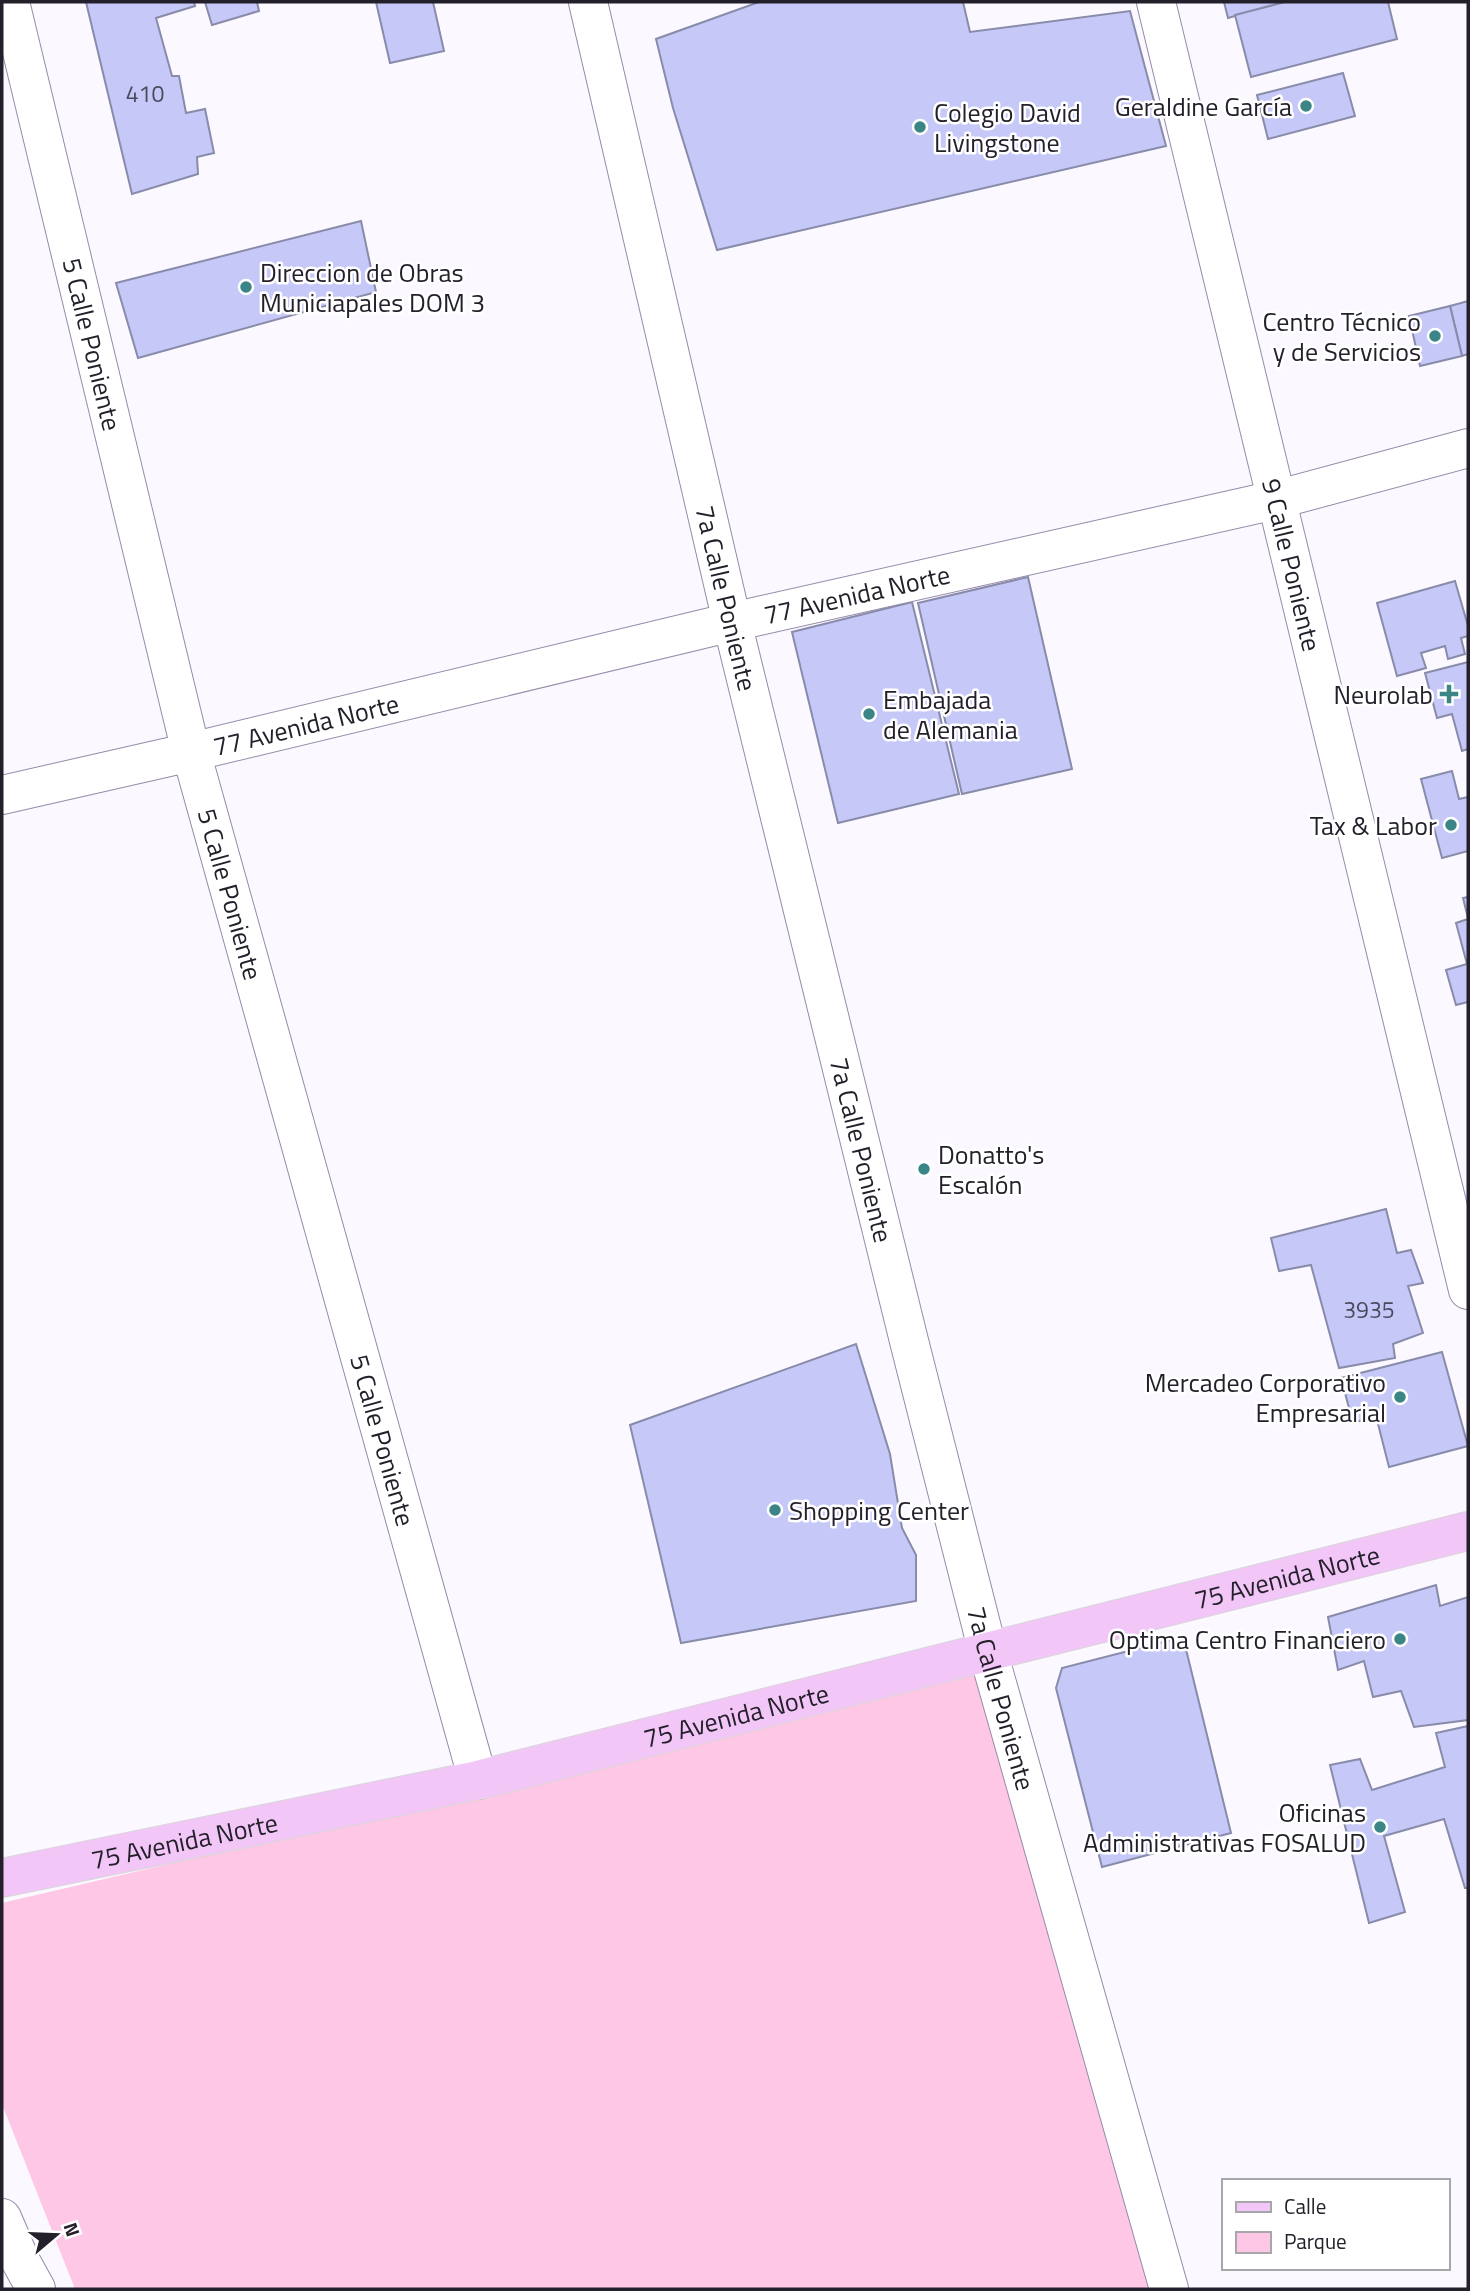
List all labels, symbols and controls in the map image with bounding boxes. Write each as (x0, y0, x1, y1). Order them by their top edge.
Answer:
house number: 410 (126, 76, 164, 111)
place label: Geraldine García (1115, 87, 1292, 126)
place label: Colegio David Livingstone (934, 93, 1081, 162)
marker: Geraldine García (1298, 98, 1314, 114)
marker: Colegio David Livingstone (912, 119, 928, 135)
place label: Direccion de Obras Municiapales DOM 3 (260, 253, 485, 322)
street label: 5 Calle Poniente (53, 254, 132, 435)
marker: Direccion de Obras Municiapales DOM 3 (238, 279, 254, 295)
place label: Centro Técnico y de Servicios (1262, 302, 1421, 371)
marker: Centro Técnico y de Servicios (1427, 328, 1443, 344)
street label: 9 Calle Poniente (1253, 474, 1332, 655)
street label: 7a Calle Poniente (686, 501, 768, 695)
street label: 77 Avenida Norte (760, 554, 954, 634)
place label: Neurolab (1333, 675, 1433, 714)
place label: Embajada de Alemania (883, 680, 1018, 749)
street label: 77 Avenida Norte (209, 683, 403, 766)
marker: Neurolab (1439, 684, 1459, 704)
marker: Embajada de Alemania (861, 706, 877, 722)
street label: 5 Calle Poniente (188, 804, 273, 984)
place label: Tax & Labor (1310, 806, 1437, 845)
marker: Tax & Labor (1443, 817, 1459, 833)
street label: 7a Calle Poniente (820, 1053, 903, 1246)
place label: Donatto's Escalón (938, 1135, 1044, 1204)
marker: Donatto's Escalón (916, 1161, 932, 1177)
house number: 3935 (1343, 1292, 1395, 1327)
street label: 5 Calle Poniente (341, 1350, 426, 1530)
place label: Mercadeo Corporativo Empresarial (1145, 1363, 1386, 1432)
marker: Mercadeo Corporativo Empresarial (1392, 1389, 1408, 1405)
place label: Shopping Center (789, 1491, 969, 1530)
marker: Shopping Center (767, 1502, 783, 1518)
street label: 75 Avenida Norte (1190, 1534, 1384, 1619)
street label: 7a Calle Poniente (958, 1602, 1046, 1795)
place label: Optima Centro Financiero (1109, 1620, 1386, 1659)
marker: Optima Centro Financiero (1392, 1631, 1408, 1647)
street label: 75 Avenida Norte (639, 1673, 833, 1757)
place label: Oficinas Administrativas FOSALUD (1083, 1793, 1366, 1862)
street label: 75 Avenida Norte (87, 1802, 281, 1879)
marker: Oficinas Administrativas FOSALUD (1372, 1819, 1388, 1835)
legend (1222, 2179, 1449, 2270)
text: Calle (1284, 2190, 1326, 2222)
north arrow (21, 2200, 91, 2270)
text: N (57, 2218, 88, 2240)
text: Parque (1284, 2225, 1347, 2257)

